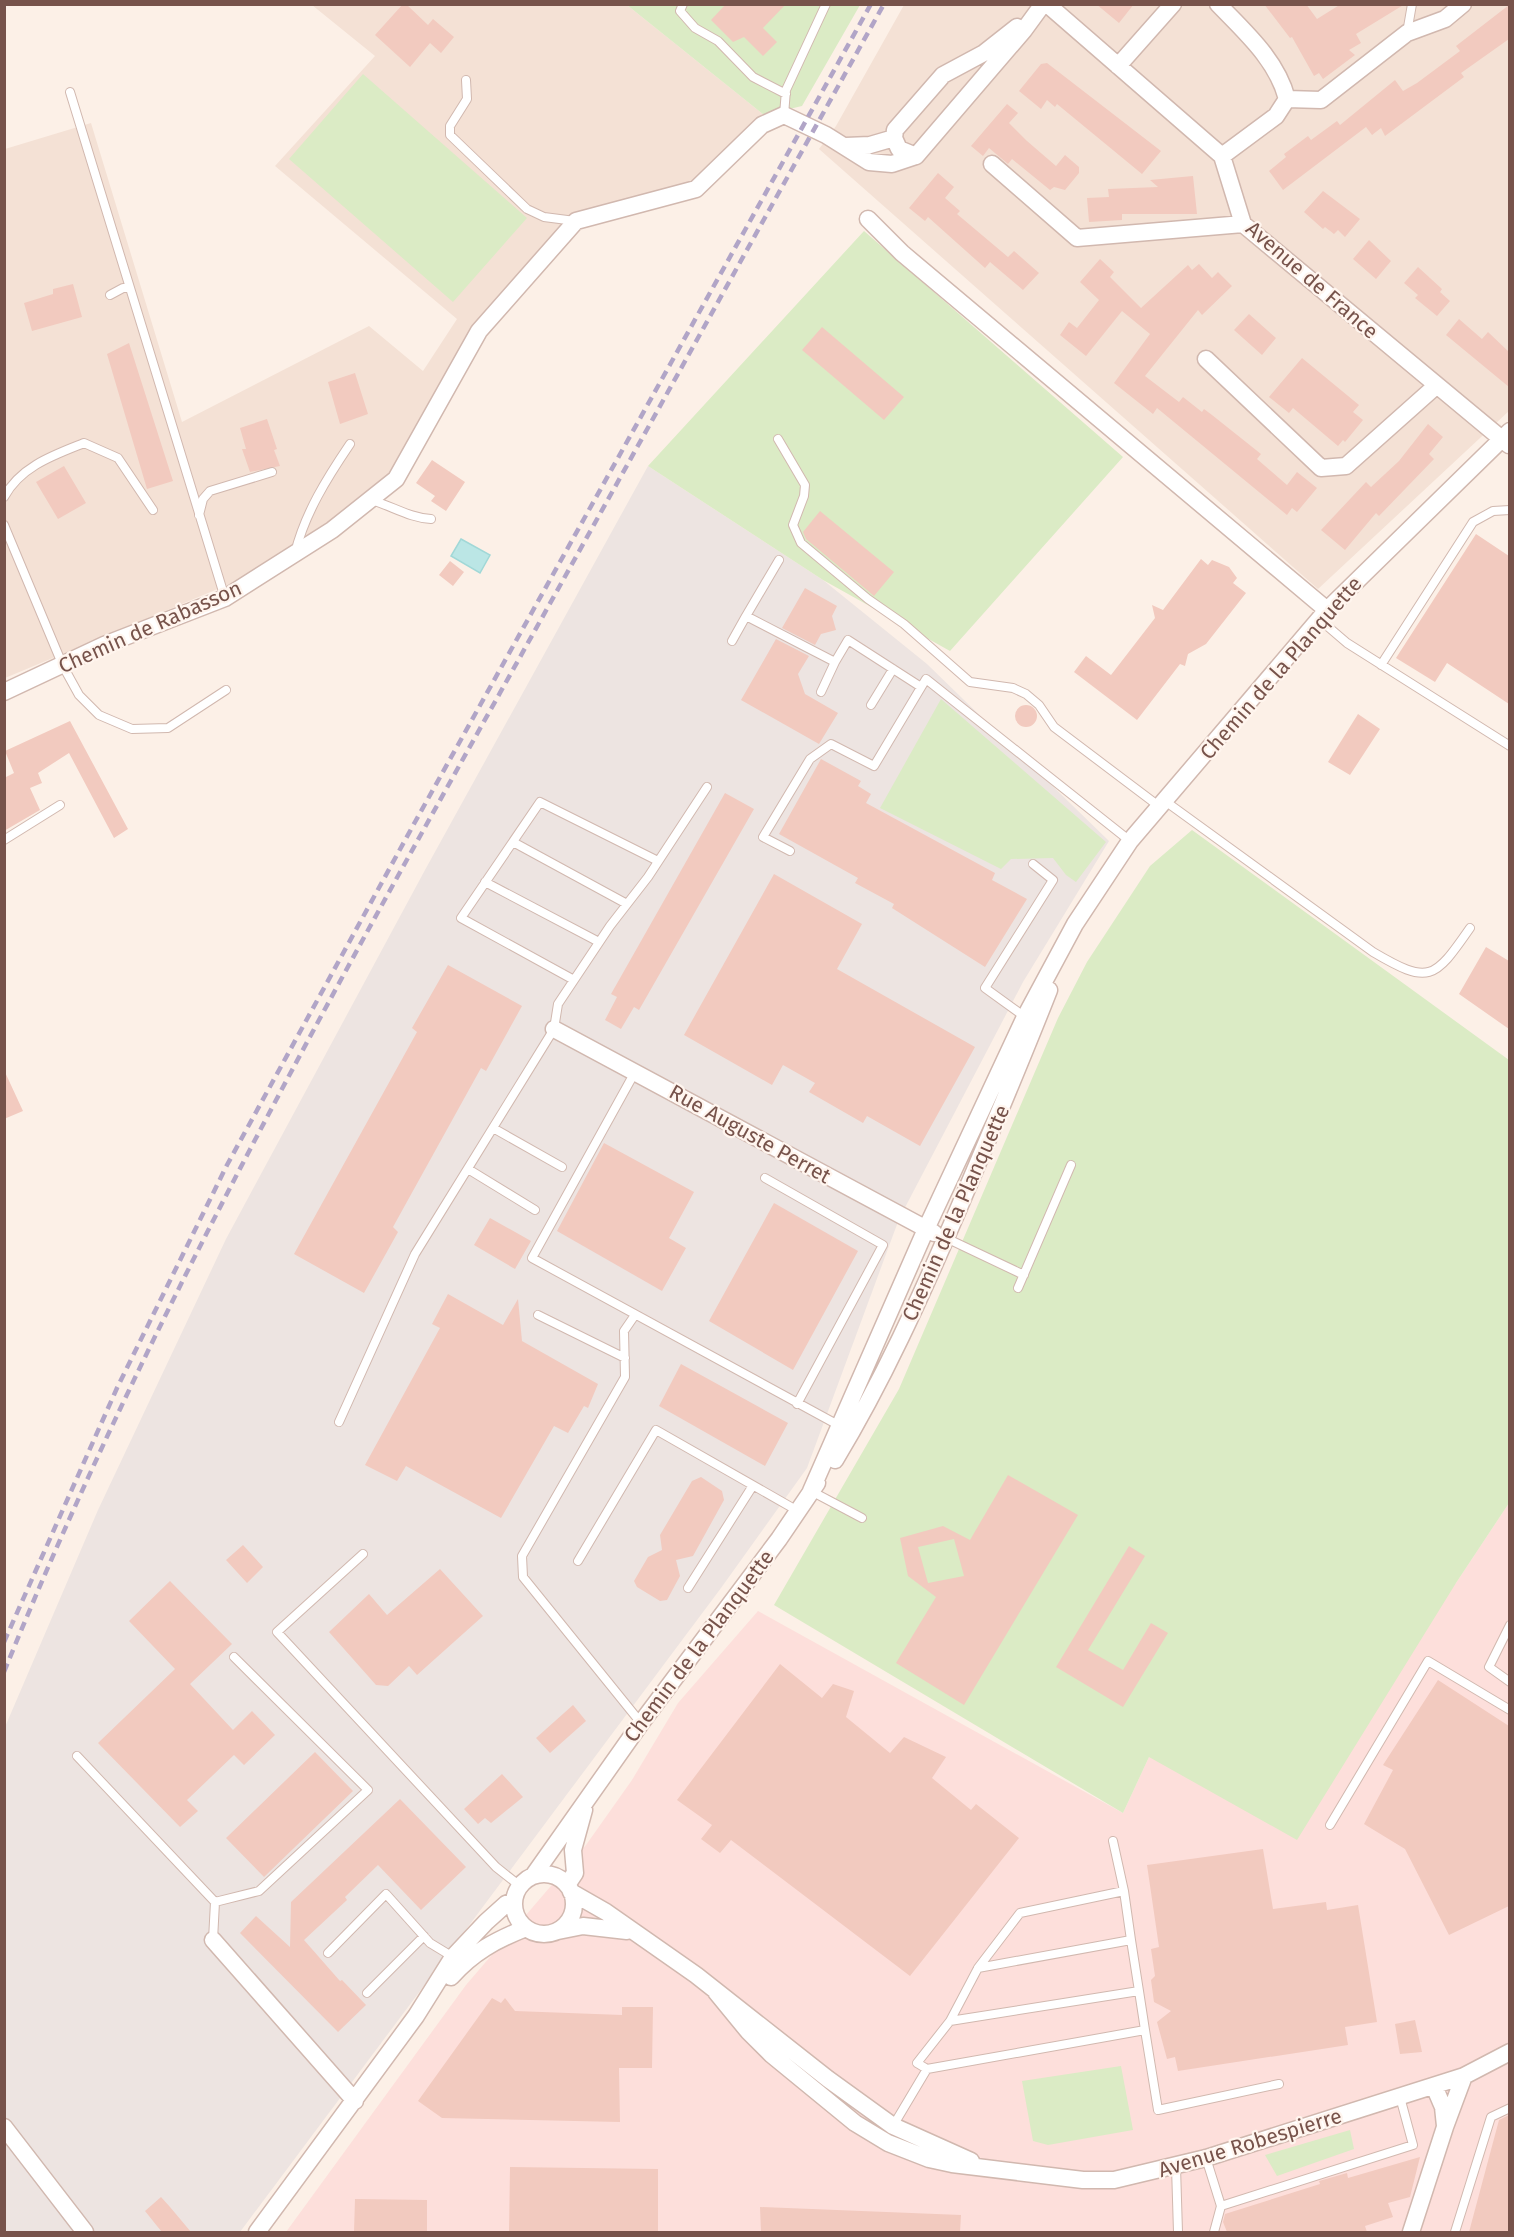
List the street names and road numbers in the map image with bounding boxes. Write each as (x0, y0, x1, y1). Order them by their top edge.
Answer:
street label: Avenue de France (1241, 216, 1383, 344)
street label: Chemin de la Planquette (1194, 571, 1368, 765)
street label: Chemin de Rabasson (54, 575, 246, 679)
street label: Rue Auguste Perret (665, 1079, 836, 1189)
street label: Chemin de la Planquette (897, 1101, 1015, 1325)
street label: Chemin de la Planquette (618, 1545, 780, 1747)
street label: Avenue Robespierre (1155, 2103, 1345, 2183)

